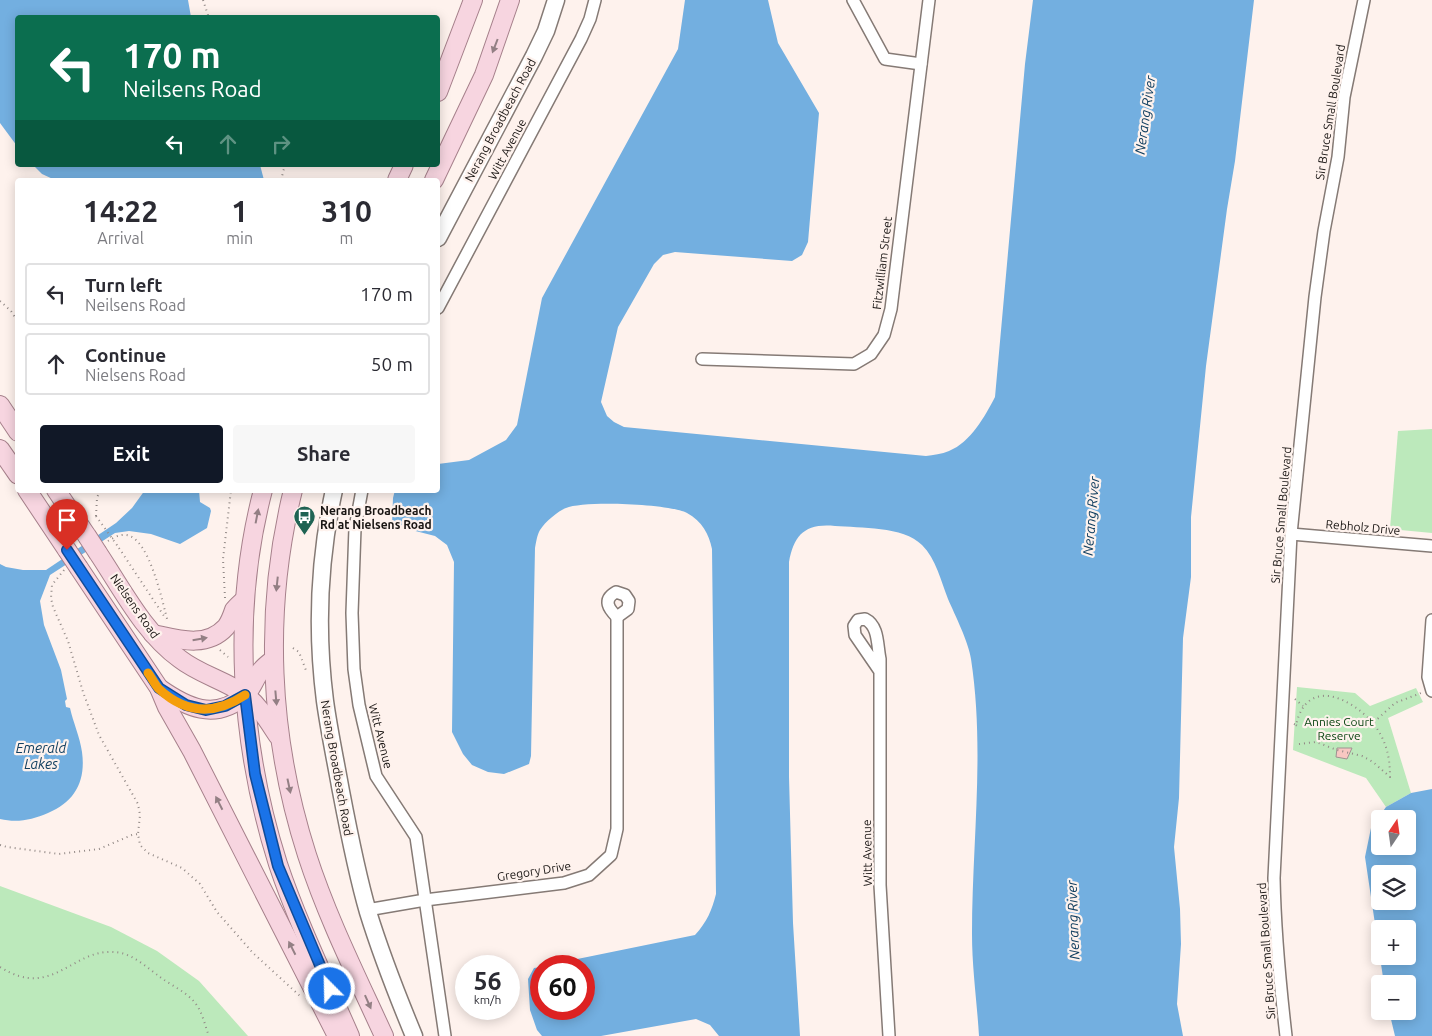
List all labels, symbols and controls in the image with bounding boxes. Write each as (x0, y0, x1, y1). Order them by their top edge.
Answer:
icon: left (40, 35, 105, 100)
text: 170 m (123, 35, 221, 75)
one-way arrow (491, 39, 499, 54)
street label: Sir Bruce Small Boulevard (1313, 43, 1347, 181)
street label: Nerang Broadbeach Road (462, 56, 538, 184)
water label: Nerang River (1132, 74, 1159, 155)
text: Neilsens Road (123, 76, 262, 101)
street label: Witt Avenue (486, 116, 528, 182)
icon: left (161, 130, 189, 158)
icon: ahead (214, 130, 242, 158)
icon: right (267, 130, 295, 158)
text: 14:22 (83, 194, 158, 228)
text: 1 (231, 194, 248, 228)
text: 310 (321, 194, 372, 228)
street label: Fitzwilliam Street (870, 215, 894, 310)
text: Arrival (97, 229, 144, 247)
text: min (226, 229, 253, 247)
text: m (340, 229, 353, 247)
text: Turn left (85, 274, 163, 296)
icon: left (42, 280, 70, 308)
text: 170 m (360, 283, 413, 305)
text: Neilsens Road (85, 296, 186, 314)
text: Continue (85, 344, 166, 366)
icon: ahead (42, 350, 70, 378)
text: 50 m (371, 353, 413, 375)
text: Nielsens Road (85, 366, 186, 384)
button: Exit (40, 425, 223, 483)
button: Share (233, 425, 415, 483)
street label: Sir Bruce Small Boulevard (1269, 446, 1293, 584)
water label: Nerang River (1080, 475, 1102, 556)
pin (46, 499, 88, 550)
place label: Nerang Broadbeach Rd at Nielsens Road (320, 504, 432, 531)
bus stop icon: Nerang Broadbeach Rd at Nielsens Road (292, 505, 316, 536)
icon: arrive (53, 506, 81, 534)
one-way arrow (253, 508, 261, 524)
street label: Rebholz Drive (1325, 517, 1401, 537)
street label: Nielsens Road (108, 571, 162, 641)
one-way arrow (273, 576, 281, 592)
one-way arrow (193, 635, 209, 643)
one-way arrow (272, 690, 280, 706)
street label: Nerang Broadbeach Road (319, 699, 355, 837)
street label: Witt Avenue (367, 702, 395, 770)
park label: Annies Court Reserve (1304, 715, 1374, 742)
water label: Emerald Lakes (16, 740, 68, 772)
one-way arrow (285, 778, 293, 794)
one-way arrow (215, 795, 223, 810)
north arrow (1371, 810, 1416, 855)
map controls (1371, 810, 1416, 1020)
street label: Witt Avenue (860, 819, 874, 887)
street label: Gregory Drive (496, 859, 572, 883)
button: layers (1371, 865, 1416, 910)
water label: Nerang River (1064, 879, 1082, 960)
street label: Sir Bruce Small Boulevard (1255, 882, 1277, 1020)
button: + (1371, 920, 1416, 965)
one-way arrow (288, 940, 296, 955)
speed limit sign: 60 (530, 955, 595, 1020)
position arrow (303, 962, 355, 1014)
text: 56 (473, 967, 502, 995)
button: − (1371, 975, 1416, 1020)
text: km/h (474, 993, 501, 1006)
one-way arrow (365, 995, 373, 1009)

